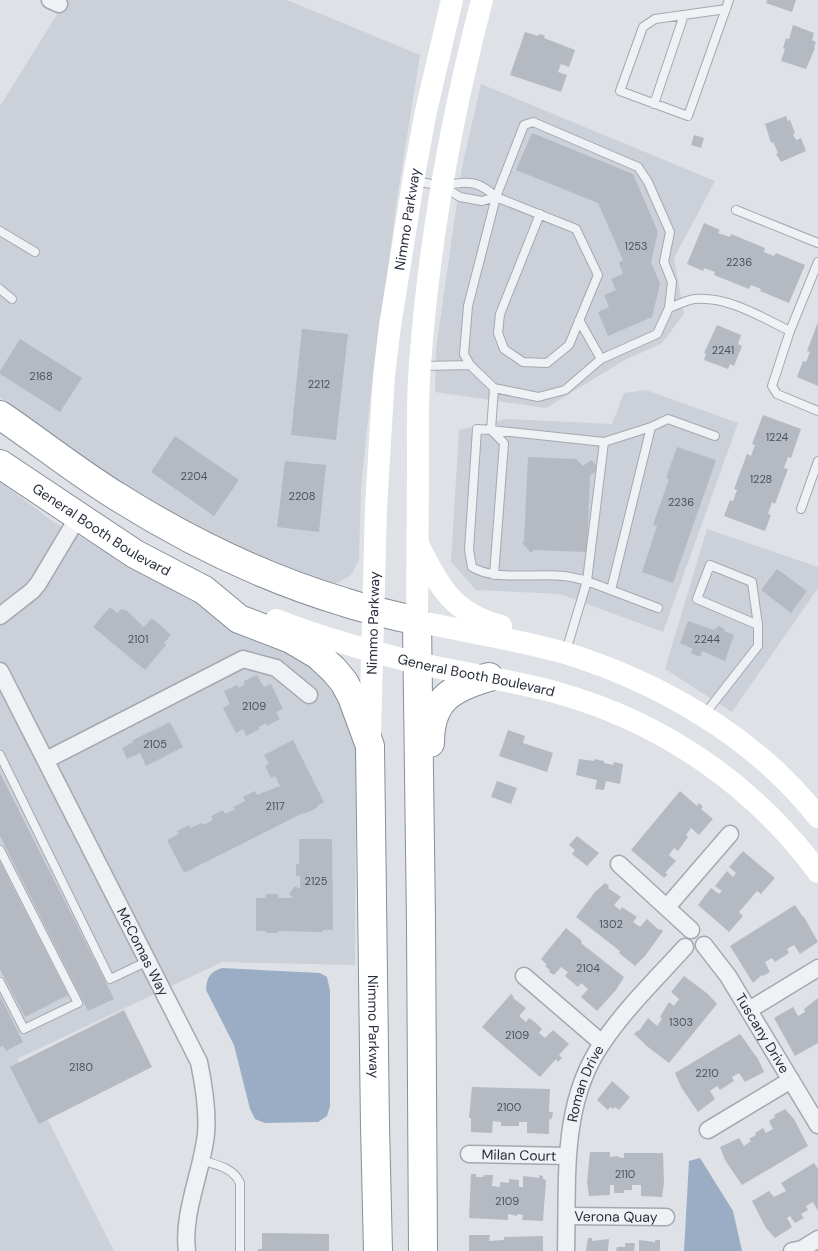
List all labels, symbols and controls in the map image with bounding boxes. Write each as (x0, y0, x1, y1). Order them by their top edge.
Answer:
street label: Nimmo Parkway (390, 166, 424, 272)
house number: 1253 (625, 239, 647, 253)
house number: 2236 (726, 255, 752, 269)
house number: 2241 (712, 343, 734, 357)
house number: 2168 (29, 369, 53, 383)
house number: 2212 (308, 377, 330, 391)
house number: 1224 (766, 430, 789, 444)
house number: 2204 (181, 469, 208, 483)
house number: 1228 (750, 472, 772, 486)
street label: General Booth Boulevard (29, 479, 174, 580)
house number: 2208 (289, 489, 315, 503)
house number: 2236 (668, 495, 694, 509)
street label: Nimmo Parkway (363, 571, 383, 675)
house number: 2101 (128, 632, 148, 646)
house number: 2244 (694, 632, 720, 646)
street label: General Booth Boulevard (396, 649, 557, 701)
house number: 2109 (242, 699, 266, 713)
house number: 2105 (143, 737, 167, 751)
house number: 2117 (265, 799, 285, 813)
house number: 2125 (305, 874, 328, 888)
street label: McComas Way (113, 904, 173, 999)
house number: 1302 (599, 917, 623, 931)
house number: 2104 (576, 961, 600, 975)
street label: Nimmo Parkway (364, 975, 383, 1079)
street label: Tuscany Drive (731, 990, 794, 1077)
house number: 1303 (669, 1015, 693, 1029)
house number: 2109 (505, 1028, 529, 1042)
street label: Roman Drive (563, 1041, 608, 1124)
house number: 2180 (69, 1060, 93, 1074)
house number: 2210 (695, 1066, 719, 1080)
house number: 2100 (497, 1100, 521, 1114)
street label: Milan Court (481, 1145, 557, 1165)
house number: 2110 (615, 1167, 635, 1181)
house number: 2109 (495, 1194, 519, 1208)
street label: Verona Quay (574, 1207, 658, 1226)

